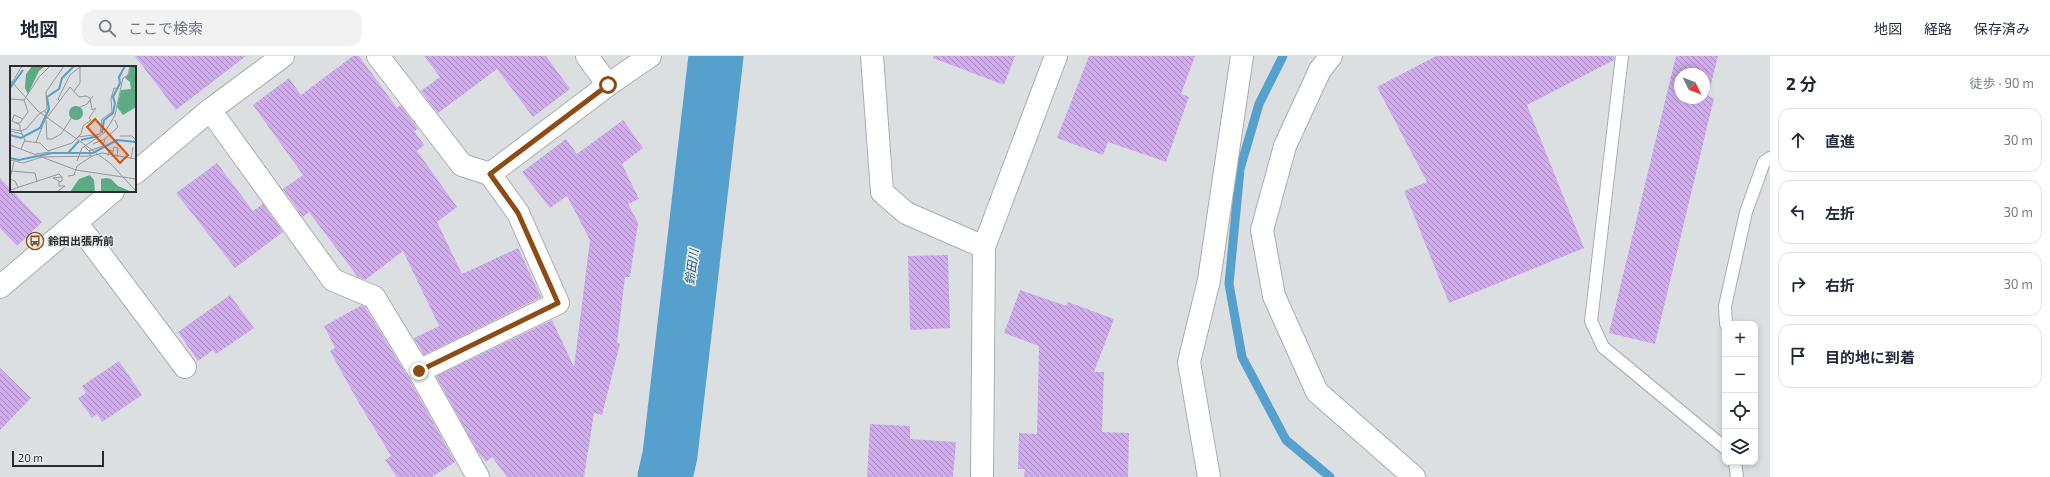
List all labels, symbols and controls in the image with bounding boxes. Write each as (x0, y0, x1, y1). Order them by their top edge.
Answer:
search box (82, 10, 362, 46)
text: 地図 (20, 17, 58, 40)
icon: search (96, 17, 118, 39)
text: ここで検索 (128, 19, 203, 37)
text: 地図 (1874, 20, 1902, 37)
text: 経路 (1924, 20, 1952, 37)
text: 保存済み (1974, 20, 2030, 37)
inset map (10, 66, 136, 192)
north arrow (1674, 68, 1710, 104)
text: 2 分 (1786, 73, 1817, 93)
text: 徒歩 · 90 m (1970, 75, 2034, 91)
route start (599, 76, 617, 94)
icon: ahead (1787, 129, 1809, 151)
text: 直進 (1825, 132, 1855, 150)
text: 30 m (2004, 132, 2033, 148)
icon: left (1787, 201, 1809, 223)
text: 左折 (1825, 204, 1855, 222)
text: 30 m (2004, 204, 2033, 220)
bus stop icon: 鈴田出張所前 (25, 231, 45, 251)
place label: 鈴田出張所前 (48, 234, 114, 247)
water label: 鈴田川 (682, 246, 700, 286)
icon: right (1787, 273, 1809, 295)
text: 右折 (1825, 276, 1855, 294)
text: 30 m (2004, 276, 2033, 292)
map controls (1722, 321, 1758, 465)
button: + (1722, 321, 1758, 357)
icon: arrive (1787, 345, 1809, 367)
text: 目的地に到着 (1825, 348, 1915, 366)
button: − (1722, 357, 1758, 393)
route end (410, 362, 428, 380)
button: locate (1722, 393, 1758, 429)
button: layers (1722, 429, 1758, 465)
scale bar (12, 449, 104, 468)
text: 20 m (18, 451, 43, 464)

